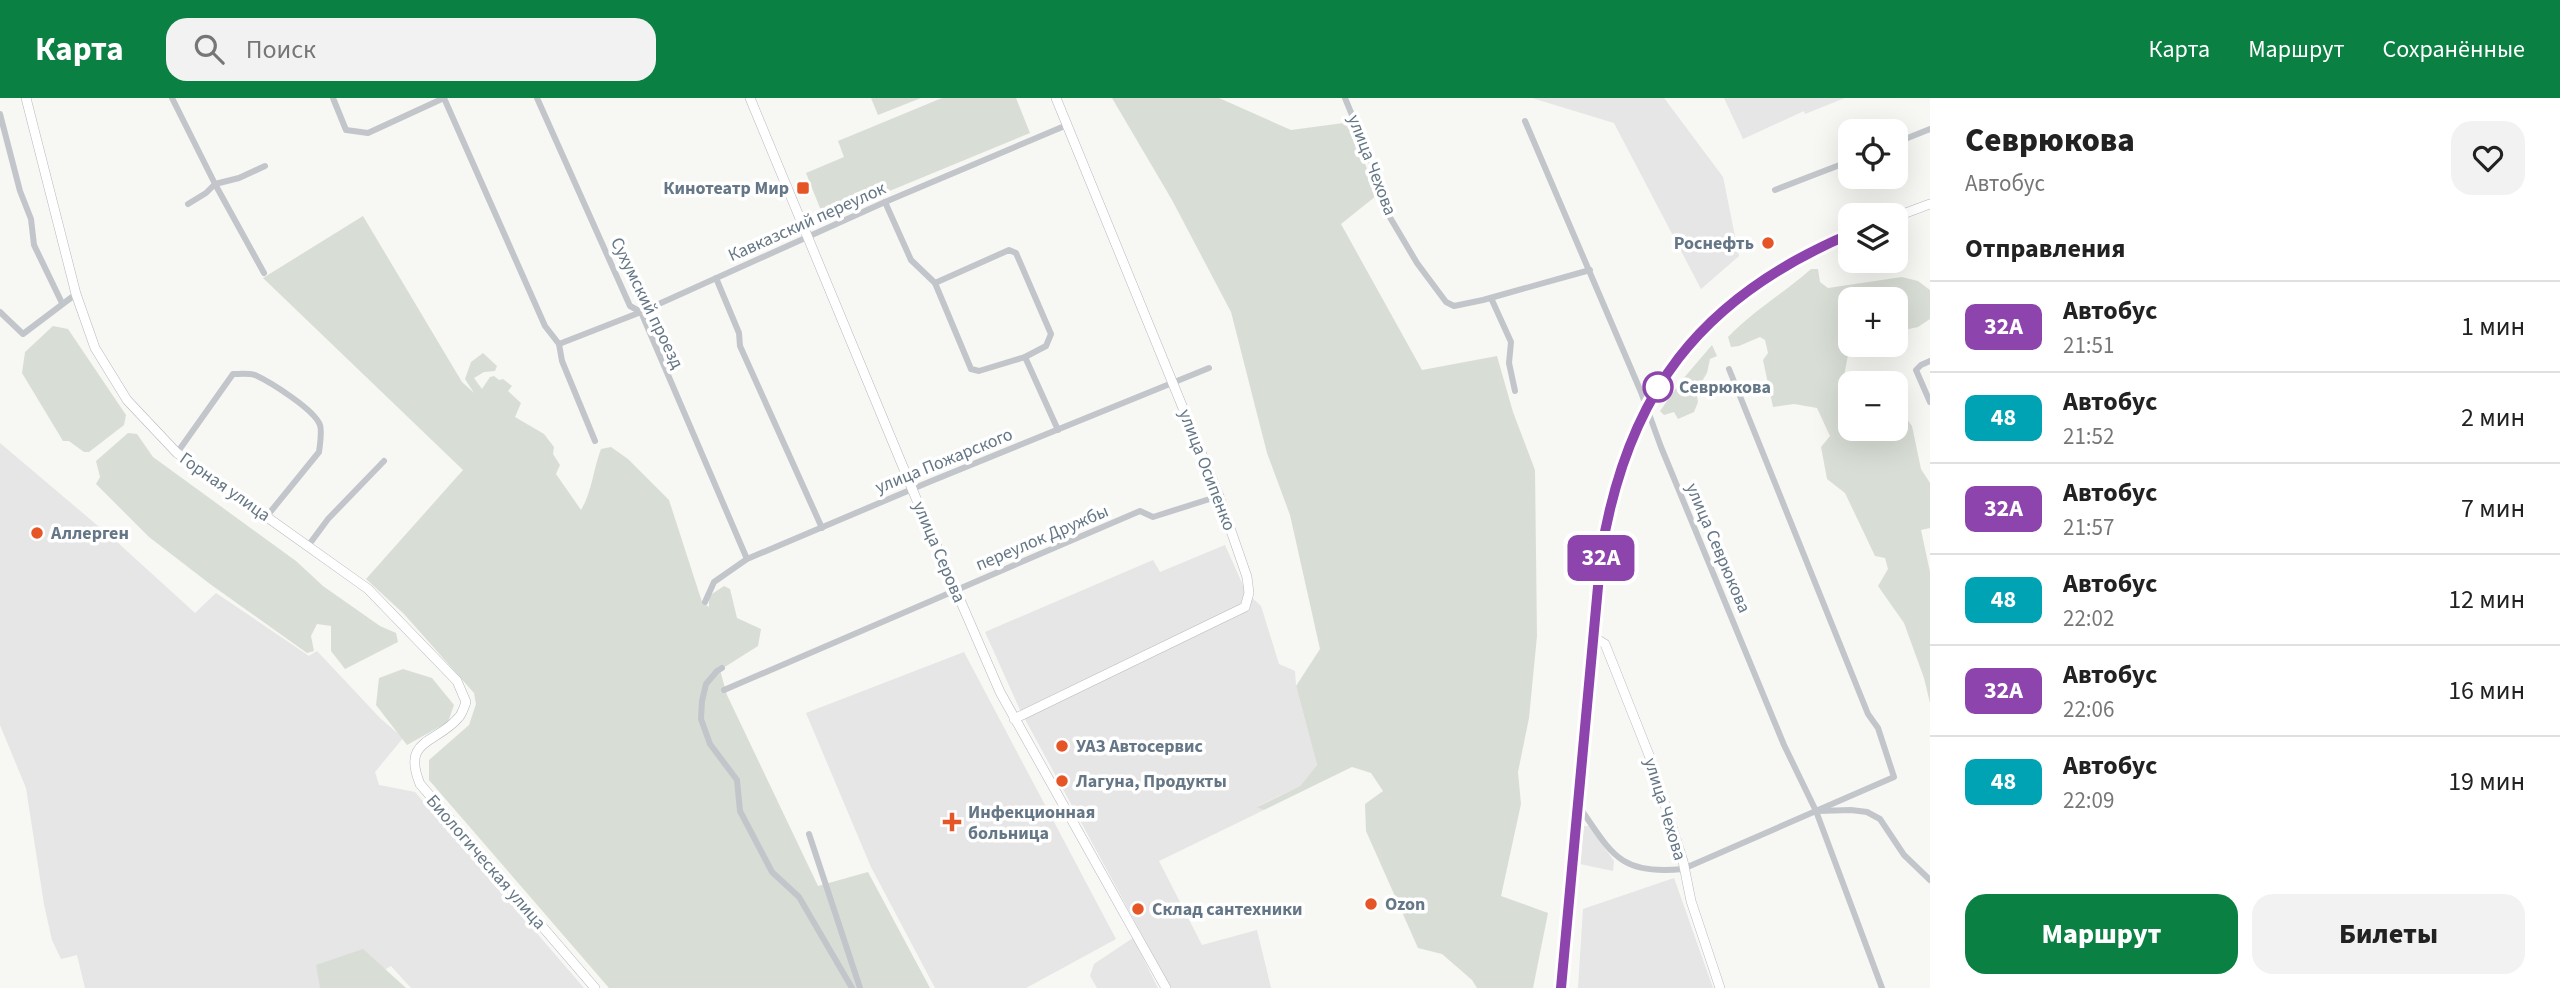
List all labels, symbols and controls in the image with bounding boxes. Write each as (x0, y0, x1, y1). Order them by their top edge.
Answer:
search box (166, 18, 656, 81)
text: Карта (35, 26, 124, 73)
icon: search (190, 30, 228, 68)
text: Поиск (246, 31, 316, 68)
text: Карта (2149, 32, 2210, 67)
text: Маршрут (2248, 32, 2344, 67)
text: Сохранённые (2382, 32, 2525, 67)
street label: улица Чехова (1341, 111, 1403, 219)
text: Севрюкова (1965, 117, 2135, 164)
map controls (1838, 119, 1908, 441)
button: locate (1838, 119, 1908, 189)
button: heart (2451, 121, 2525, 195)
text: Автобус (1965, 167, 2045, 200)
place label: Кинотеатр Мир (663, 176, 789, 201)
street label: Кавказский переулок (724, 176, 890, 268)
marker: Кинотеатр Мир (795, 180, 811, 196)
button: layers (1838, 203, 1908, 273)
text: Отправления (1965, 230, 2125, 267)
place label: Роснефть (1674, 231, 1754, 256)
street label: Сухумский проезд (604, 233, 690, 373)
marker: Роснефть (1760, 235, 1776, 251)
button: + (1838, 287, 1908, 357)
text: Автобус (2063, 292, 2157, 329)
text: 1 мин (2461, 308, 2525, 345)
text: 32A (1984, 309, 2023, 344)
text: 21:51 (2063, 329, 2114, 362)
button: − (1838, 371, 1908, 441)
marker: Севрюкова (1643, 372, 1673, 402)
place label: Севрюкова (1679, 375, 1771, 400)
text: Автобус (2063, 383, 2157, 420)
text: 2 мин (2461, 399, 2525, 436)
text: 48 (1991, 400, 2016, 435)
street label: улица Осипенко (1172, 406, 1242, 534)
text: 21:52 (2063, 420, 2114, 453)
street label: улица Пожарского (871, 422, 1017, 500)
street label: Горная улица (174, 446, 276, 528)
text: Автобус (2063, 474, 2157, 511)
street label: улица Севрюкова (1679, 479, 1757, 617)
text: 7 мин (2461, 490, 2525, 527)
text: 32A (1984, 491, 2023, 526)
street label: улица Серова (906, 497, 972, 607)
street label: переулок Дружбы (972, 499, 1112, 577)
text: 21:57 (2063, 511, 2114, 544)
place label: Аллерген (50, 521, 129, 546)
marker: Аллерген (29, 525, 45, 541)
line badge: 32A (1561, 535, 1641, 581)
text: 32A (1581, 540, 1621, 575)
text: Автобус (2063, 565, 2157, 602)
text: 12 мин (2448, 581, 2525, 618)
text: 48 (1991, 582, 2016, 617)
text: 22:02 (2063, 602, 2114, 635)
text: Автобус (2063, 656, 2157, 693)
text: 16 мин (2448, 672, 2525, 709)
text: 32A (1984, 673, 2023, 708)
text: 22:06 (2063, 693, 2114, 726)
place label: УАЗ Автосервис (1076, 734, 1204, 759)
marker: УАЗ Автосервис (1054, 738, 1070, 754)
text: Автобус (2063, 747, 2157, 784)
street label: улица Чехова (1638, 755, 1692, 863)
text: 19 мин (2448, 763, 2525, 800)
text: 48 (1991, 764, 2016, 799)
place label: Лагуна, Продукты (1075, 769, 1227, 794)
marker: Лагуна, Продукты (1054, 773, 1070, 789)
text: 22:09 (2063, 784, 2114, 817)
street label: Биологическая улица (420, 789, 552, 935)
place label: Инфекционная больница (968, 800, 1095, 846)
marker: Инфекционная больница (942, 812, 962, 832)
place label: Ozon (1385, 892, 1425, 917)
button: Маршрут (1965, 894, 2238, 974)
button: Билеты (2252, 894, 2525, 974)
marker: Ozon (1363, 896, 1379, 912)
place label: Склад сантехники (1152, 897, 1303, 922)
marker: Склад сантехники (1130, 901, 1146, 917)

